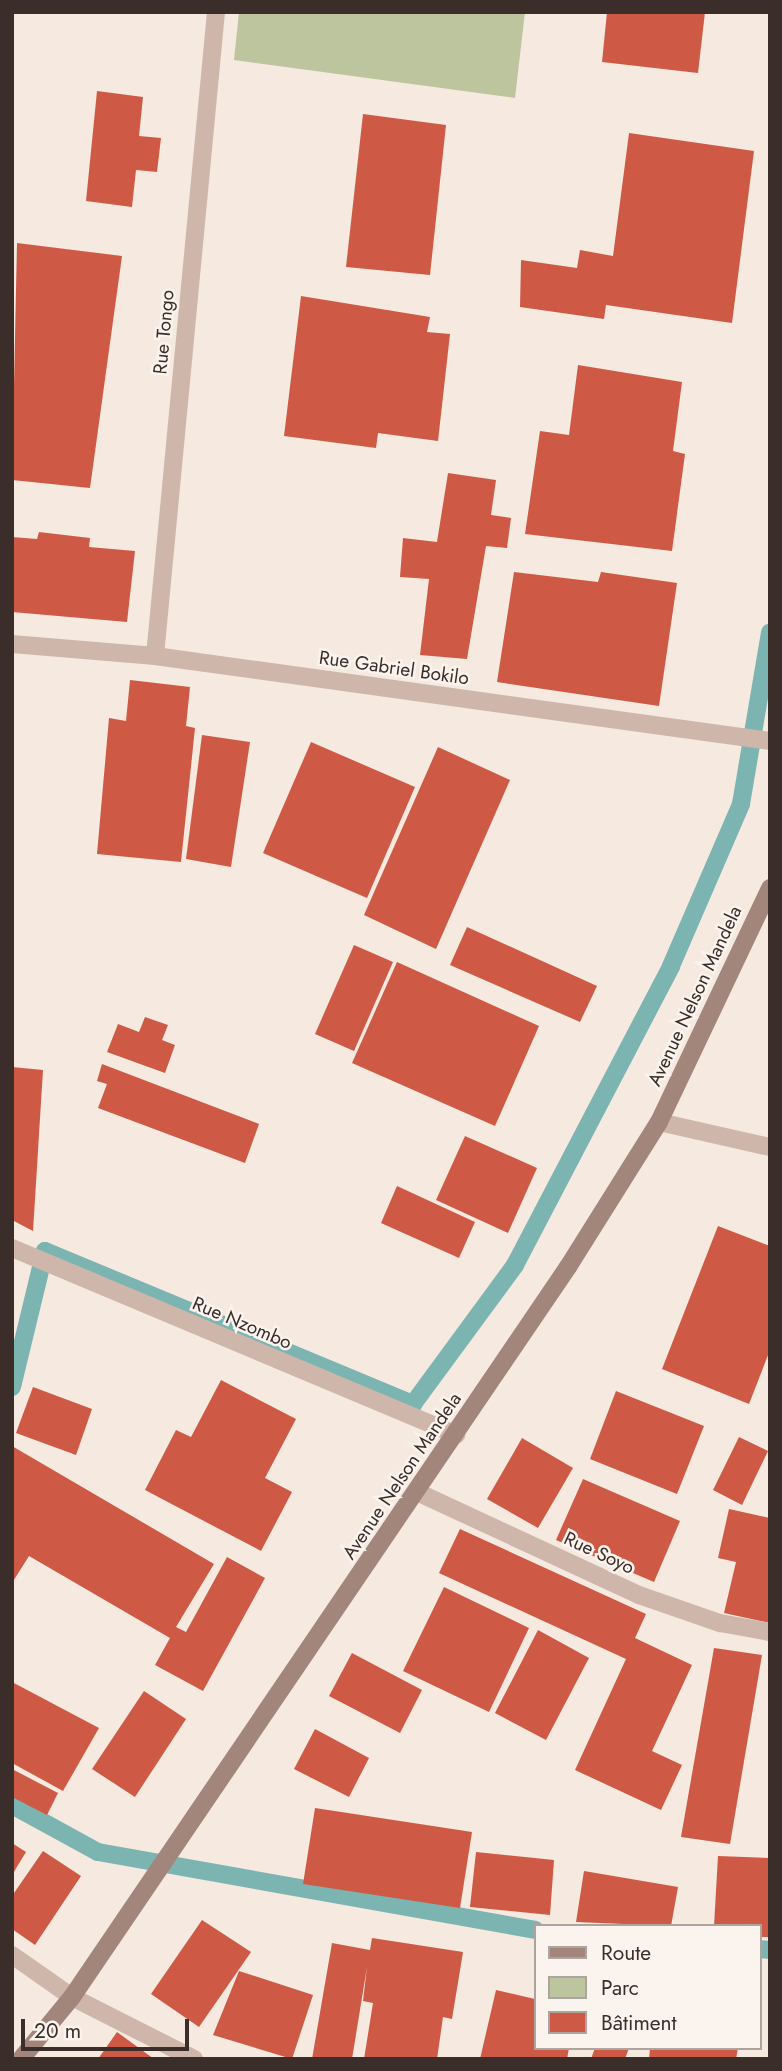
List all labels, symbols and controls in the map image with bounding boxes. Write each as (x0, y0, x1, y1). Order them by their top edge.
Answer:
street label: Rue Tongo (149, 289, 179, 375)
street label: Rue Gabriel Bokilo (318, 646, 470, 690)
street label: Avenue Nelson Mandela (643, 902, 747, 1090)
street label: Rue Nzombo (189, 1292, 295, 1354)
street label: Avenue Nelson Mandela (338, 1388, 466, 1564)
street label: Rue Soyo (560, 1527, 638, 1579)
legend (534, 1924, 761, 2050)
text: Route (601, 1938, 651, 1968)
text: Parc (601, 1973, 639, 2003)
scale bar (24, 2004, 192, 2048)
text: Bâtiment (601, 2008, 677, 2038)
text: 20 m (34, 2016, 81, 2046)

